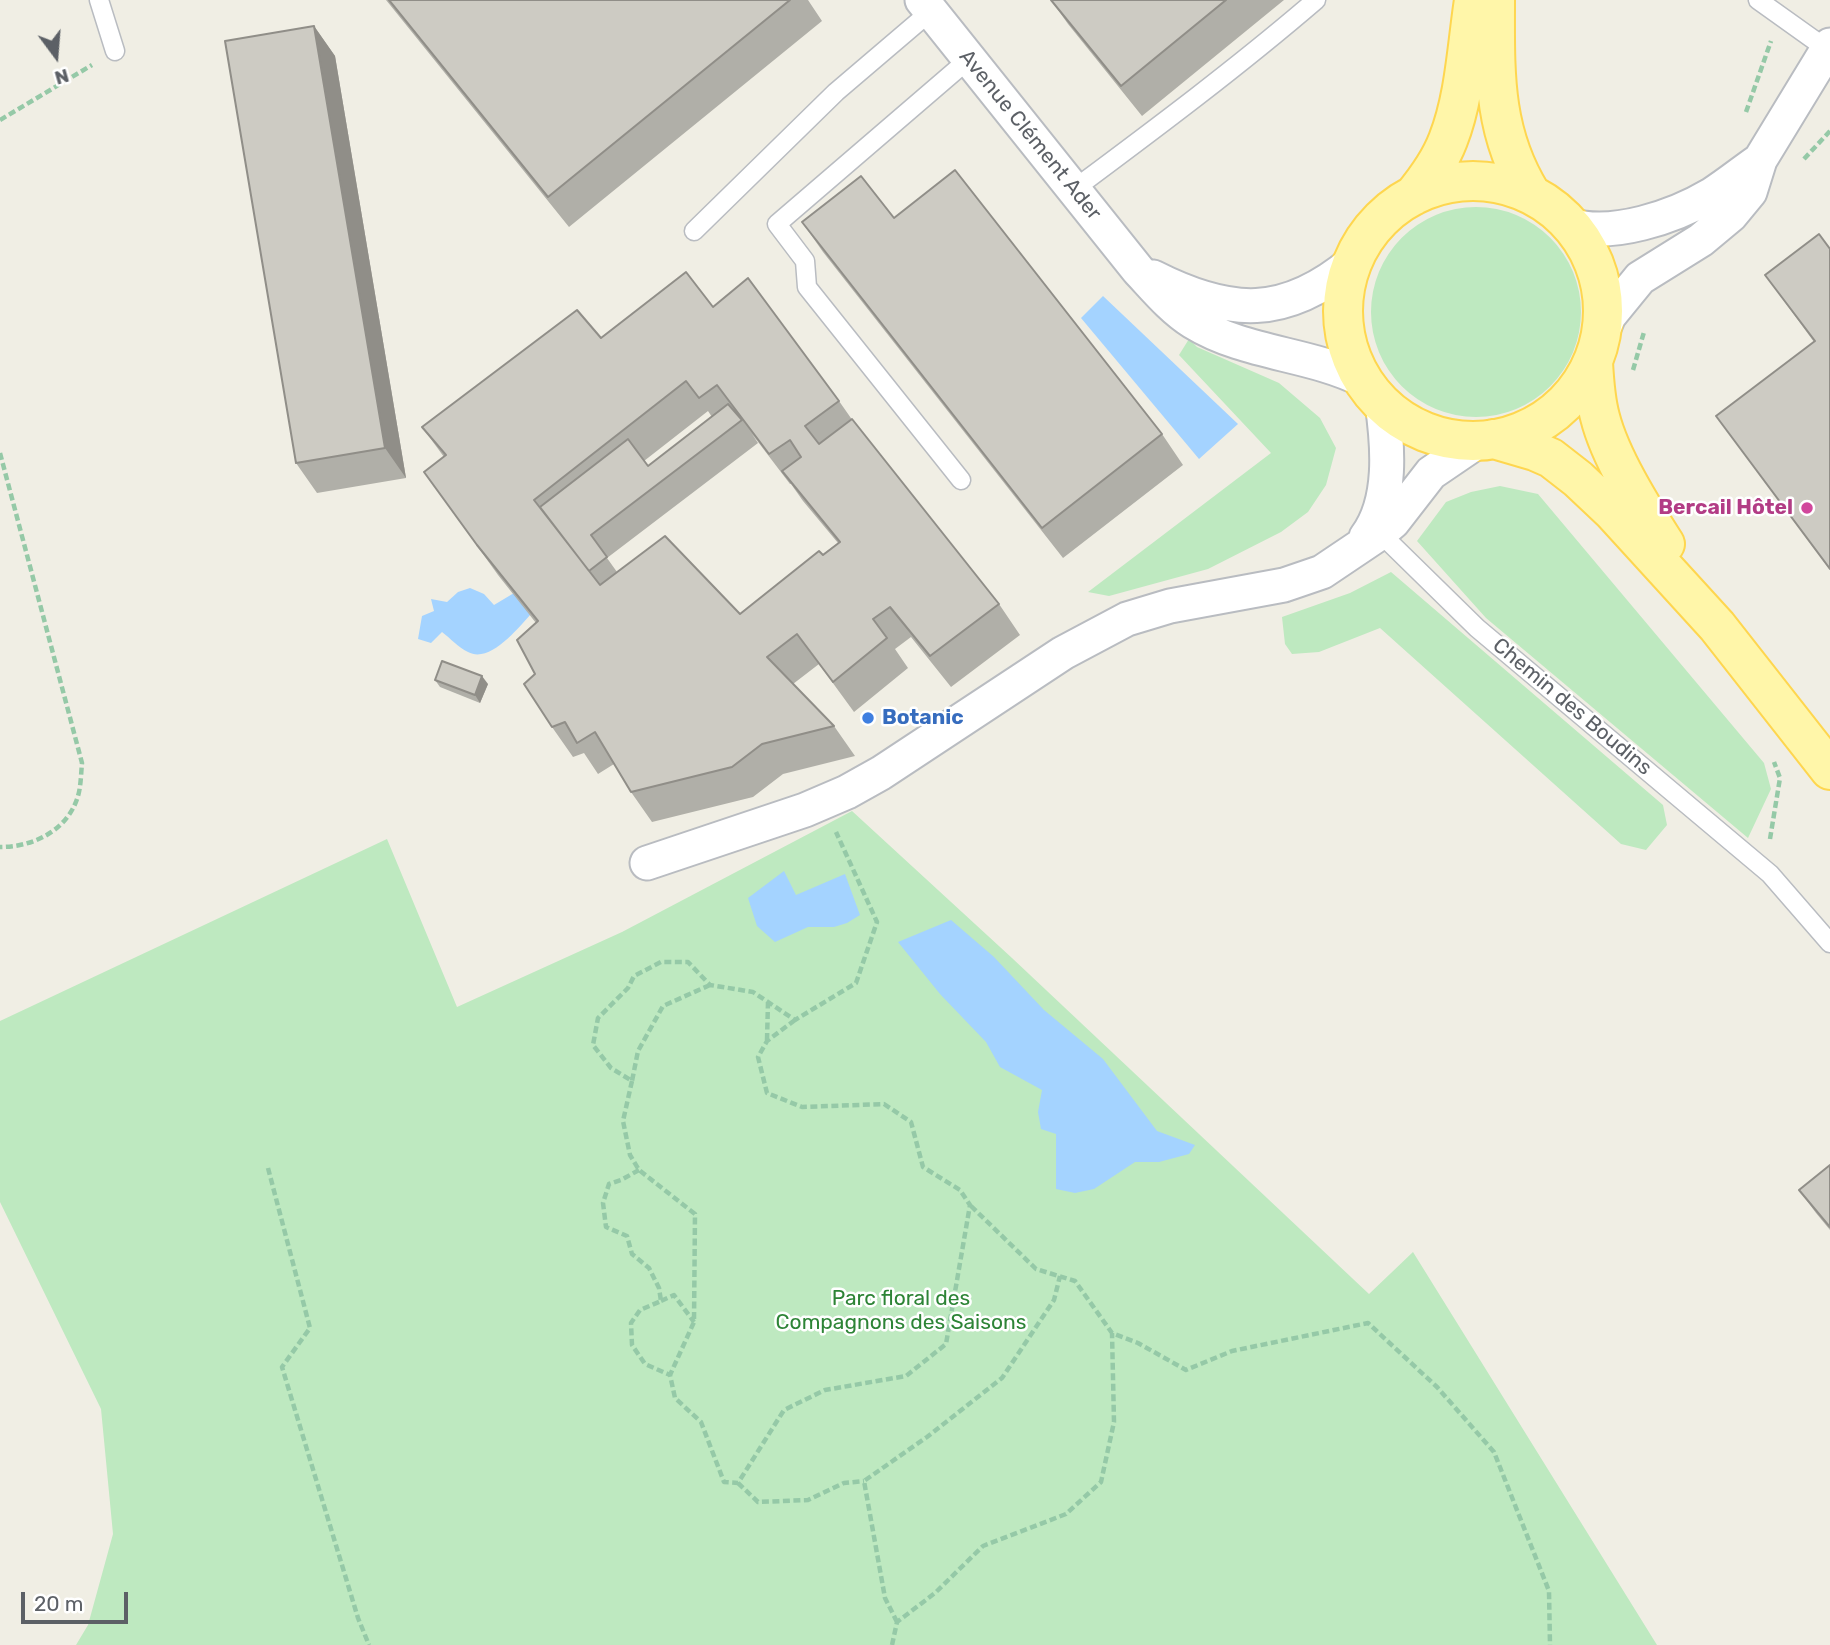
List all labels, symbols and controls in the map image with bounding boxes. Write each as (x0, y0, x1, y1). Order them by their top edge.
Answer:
north arrow (21, 21, 91, 91)
street label: Avenue Clément Ader (953, 45, 1107, 225)
text: N (52, 64, 72, 90)
place label: Bercail Hôtel (1658, 495, 1793, 521)
marker: Bercail Hôtel (1799, 500, 1815, 516)
street label: Chemin des Boudins (1487, 633, 1657, 781)
place label: Botanic (882, 705, 964, 731)
marker: Botanic (860, 710, 876, 726)
park label: Parc floral des Compagnons des Saisons (776, 1286, 1026, 1336)
scale bar (24, 1578, 131, 1622)
text: 20 m (34, 1591, 83, 1616)

